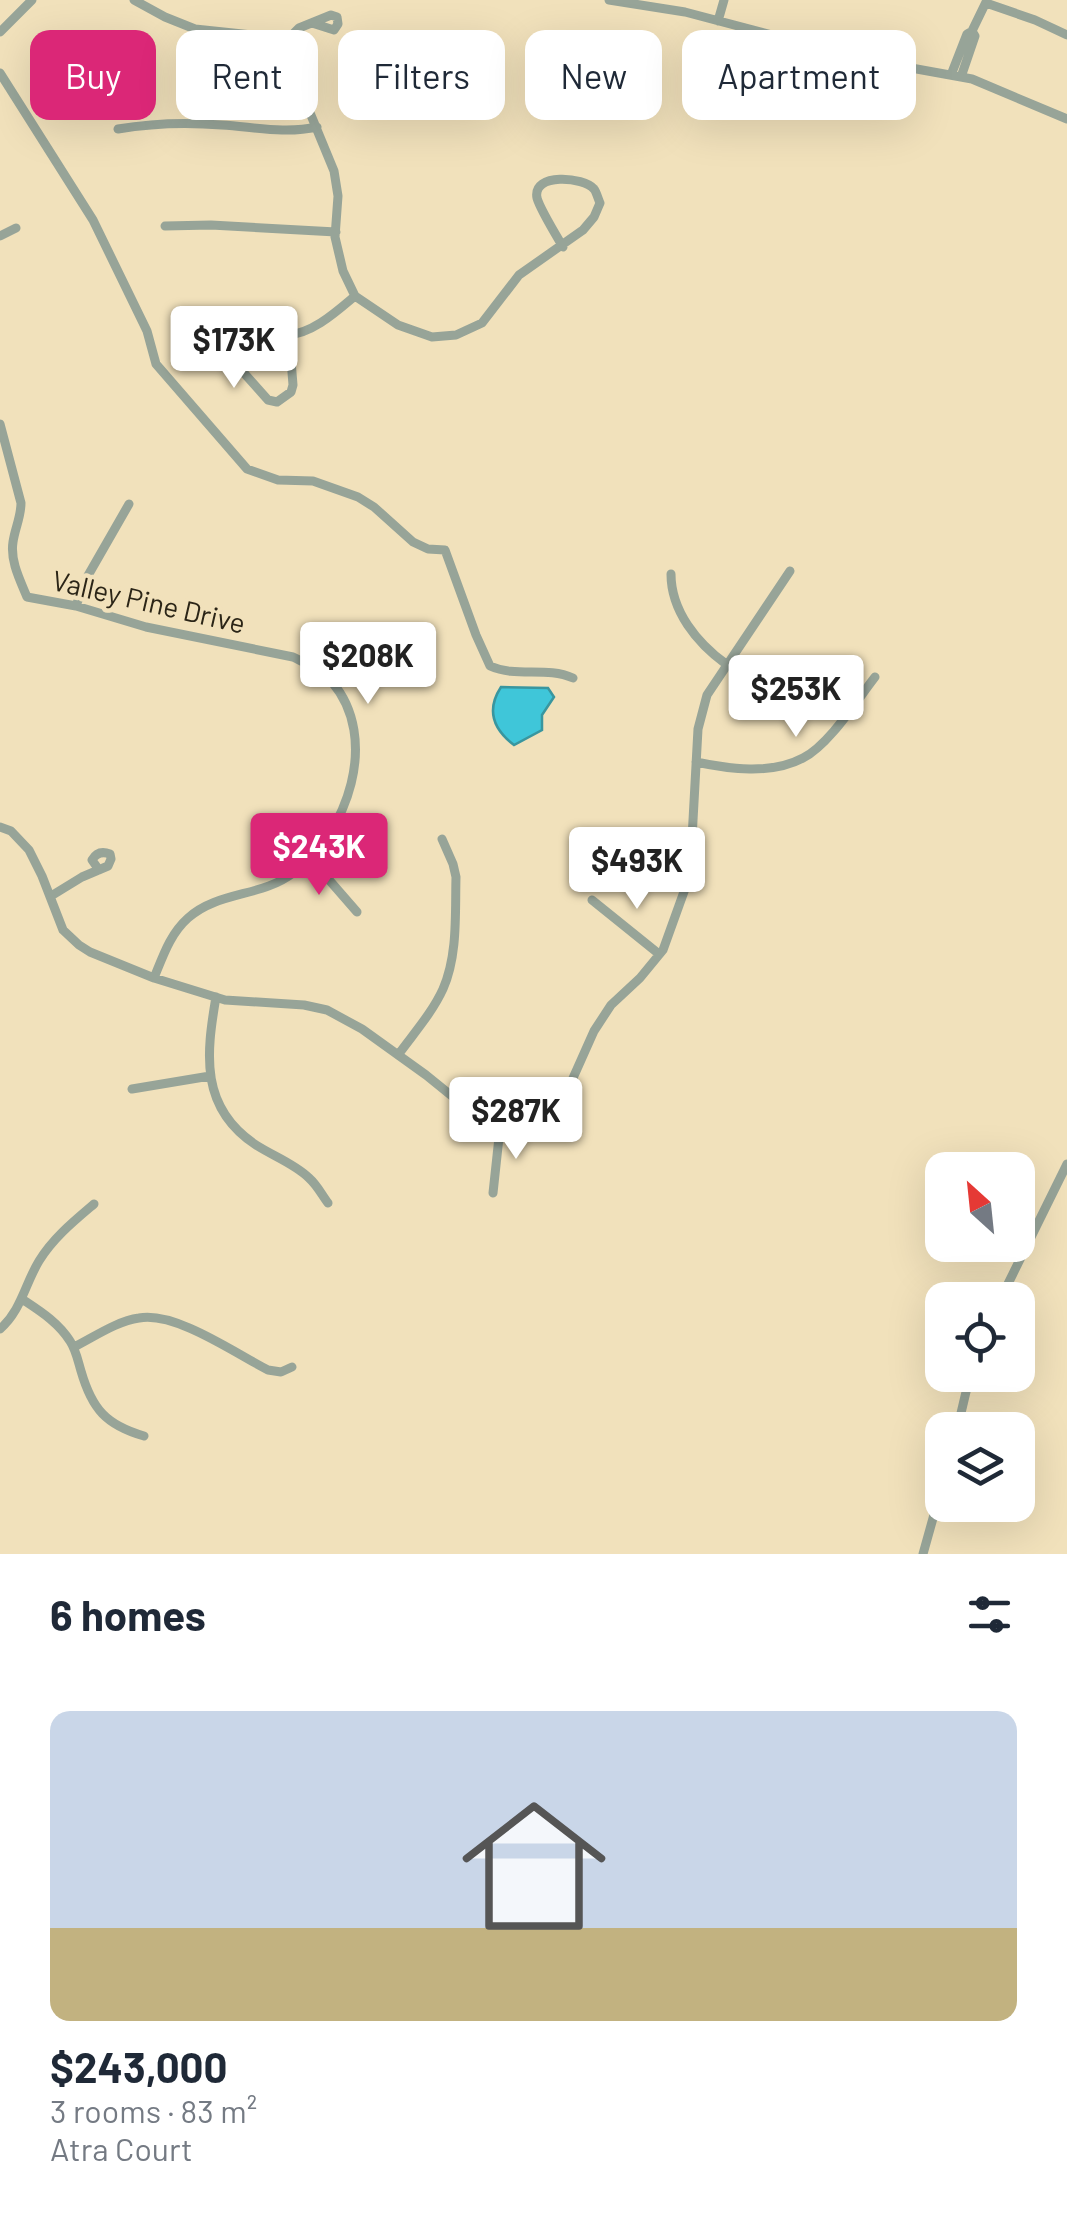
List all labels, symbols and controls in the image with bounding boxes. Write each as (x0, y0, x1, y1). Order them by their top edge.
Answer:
chip: Buy (30, 30, 156, 120)
chip: Rent (176, 30, 318, 120)
chip: Filters (338, 30, 505, 120)
chip: New (525, 30, 662, 120)
chip: Apartment (682, 30, 916, 120)
pin: $173K (164, 306, 304, 391)
text: $173K (193, 319, 275, 357)
street label: Valley Pine Drive (49, 562, 249, 640)
pin: $208K (298, 622, 438, 707)
text: $208K (322, 635, 414, 673)
pin: $253K (726, 655, 866, 740)
text: $253K (751, 668, 841, 706)
pin: $243K (249, 813, 389, 898)
text: $243K (273, 826, 365, 864)
pin: $493K (567, 827, 707, 912)
text: $493K (591, 840, 683, 878)
pin: $287K (446, 1077, 586, 1162)
text: $287K (471, 1090, 561, 1128)
north arrow (925, 1152, 1035, 1262)
map controls (925, 1152, 1035, 1522)
button: locate (925, 1282, 1035, 1392)
button: layers (925, 1412, 1035, 1522)
icon: filters (962, 1587, 1017, 1642)
text: 6 homes (50, 1589, 206, 1639)
icon: home (444, 1776, 624, 1956)
text: $243,000 (50, 2041, 228, 2091)
text: 3 rooms · 83 m² (50, 2091, 257, 2129)
text: Atra Court (50, 2129, 193, 2167)

